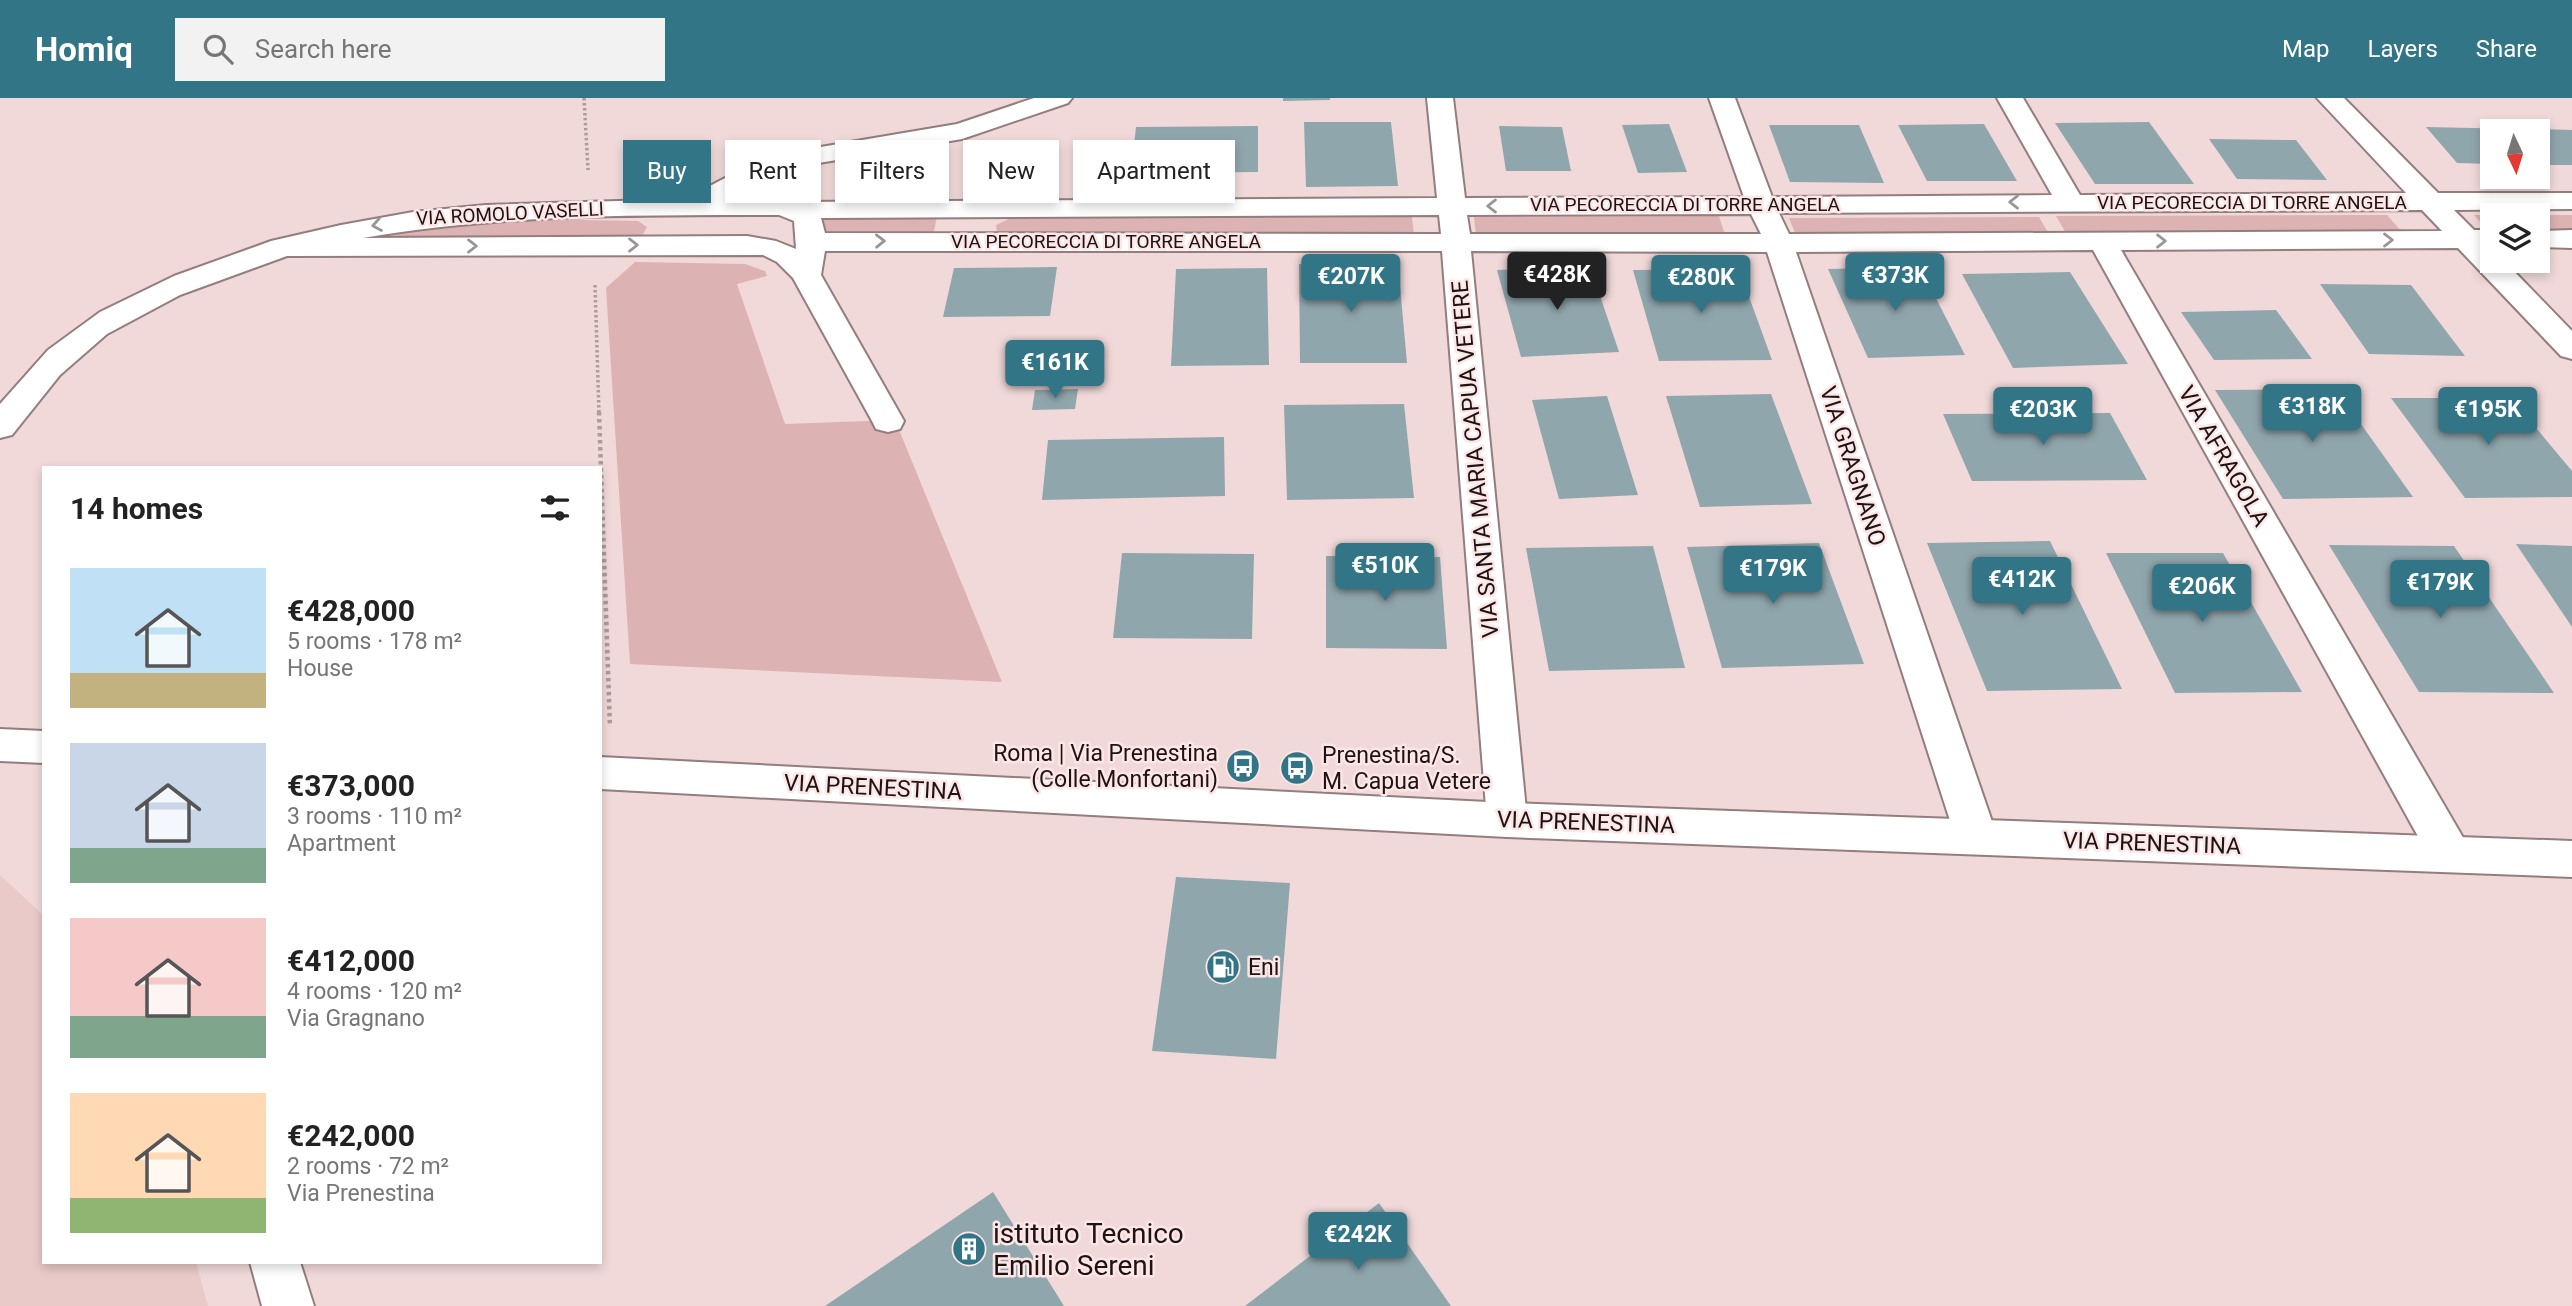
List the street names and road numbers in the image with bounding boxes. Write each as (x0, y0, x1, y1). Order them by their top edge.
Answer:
street label: VIA PECORECCIA DI TORRE ANGELA (2097, 191, 2408, 214)
street label: VIA PECORECCIA DI TORRE ANGELA (1530, 193, 1841, 216)
street label: VIA ROMOLO VASELLI (416, 197, 604, 230)
street label: VIA PECORECCIA DI TORRE ANGELA (951, 230, 1262, 253)
street label: VIA SANTA MARIA CAPUA VETERE (1446, 279, 1505, 639)
street label: VIA AFRAGOLA (2172, 381, 2275, 531)
street label: VIA GRAGNANO (1814, 383, 1891, 549)
street label: VIA PRENESTINA (783, 769, 963, 806)
street label: VIA PRENESTINA (1496, 806, 1676, 839)
street label: VIA PRENESTINA (2062, 827, 2242, 860)

